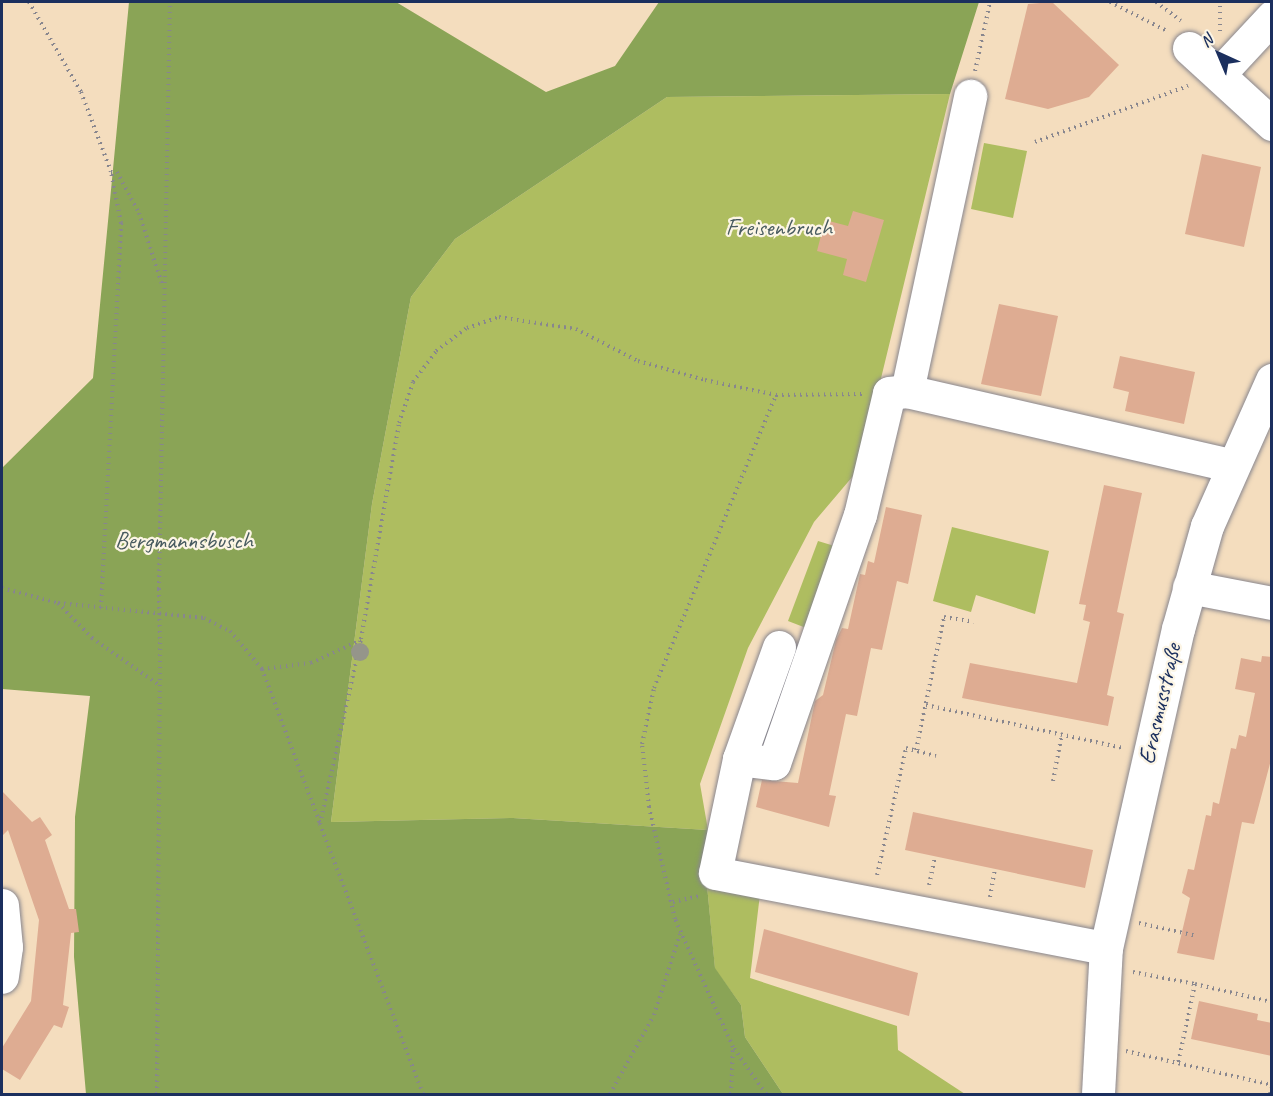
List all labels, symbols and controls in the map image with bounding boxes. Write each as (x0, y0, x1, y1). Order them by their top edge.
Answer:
north arrow (1189, 24, 1249, 84)
text: N (1196, 30, 1217, 52)
park label: Freisenbruch (726, 214, 832, 242)
park label: Bergmannsbusch (115, 527, 253, 555)
street label: Erasmusstraße (1132, 641, 1188, 767)

